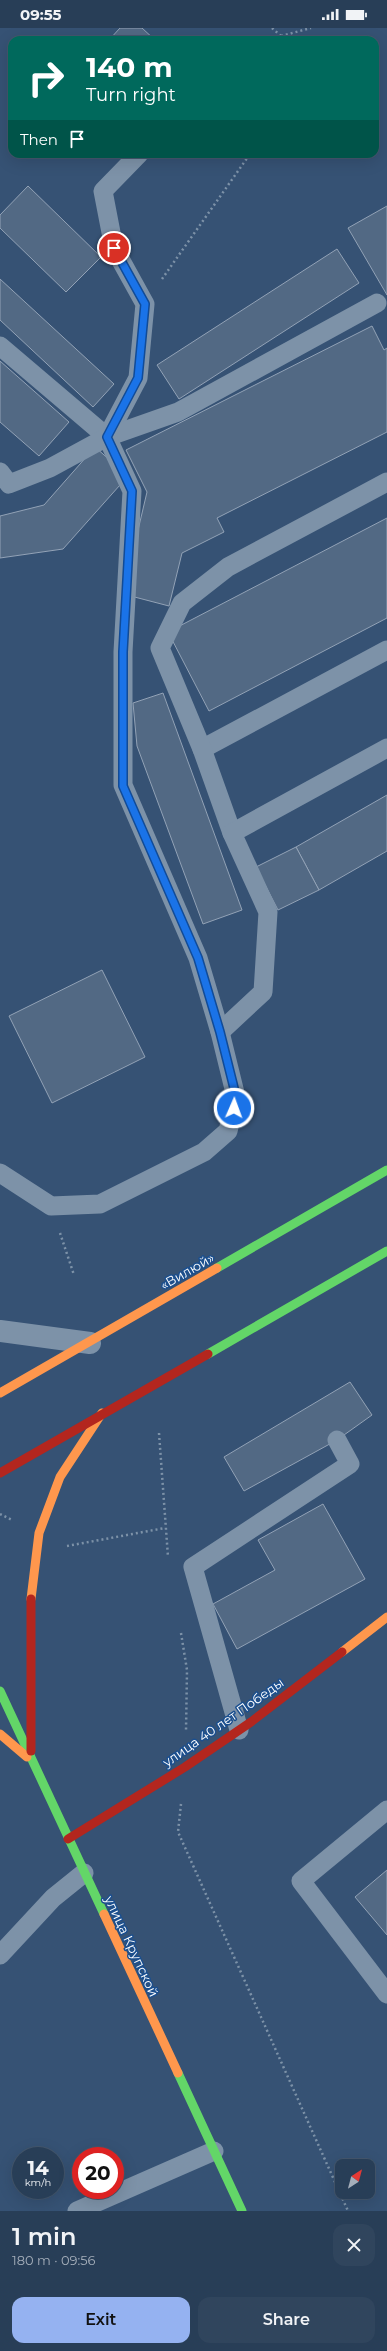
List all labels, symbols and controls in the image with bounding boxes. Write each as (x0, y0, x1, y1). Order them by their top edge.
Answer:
text: 09:55 (20, 5, 61, 24)
text: 140 m (86, 50, 173, 84)
icon: right (20, 52, 72, 104)
text: Turn right (86, 84, 176, 106)
icon: arrive (66, 128, 88, 150)
text: Then (20, 130, 58, 149)
pin (97, 231, 131, 265)
icon: arrive (103, 237, 125, 259)
position arrow (213, 1087, 255, 1129)
street label: «Вилюй» (157, 1249, 217, 1293)
street label: улица 40 лет Победы (159, 1674, 287, 1770)
street label: улица Крупской (101, 1892, 162, 1999)
speed limit sign: 20 (72, 2147, 124, 2199)
text: 14 (27, 2156, 49, 2180)
north arrow (335, 2159, 375, 2199)
map controls (335, 2159, 375, 2199)
text: km/h (25, 2176, 51, 2189)
text: 1 min (12, 2222, 76, 2251)
button: close (333, 2224, 375, 2266)
text: 180 m · 09:56 (12, 2252, 95, 2268)
button: Exit (12, 2297, 190, 2343)
button: Share (198, 2297, 375, 2343)

